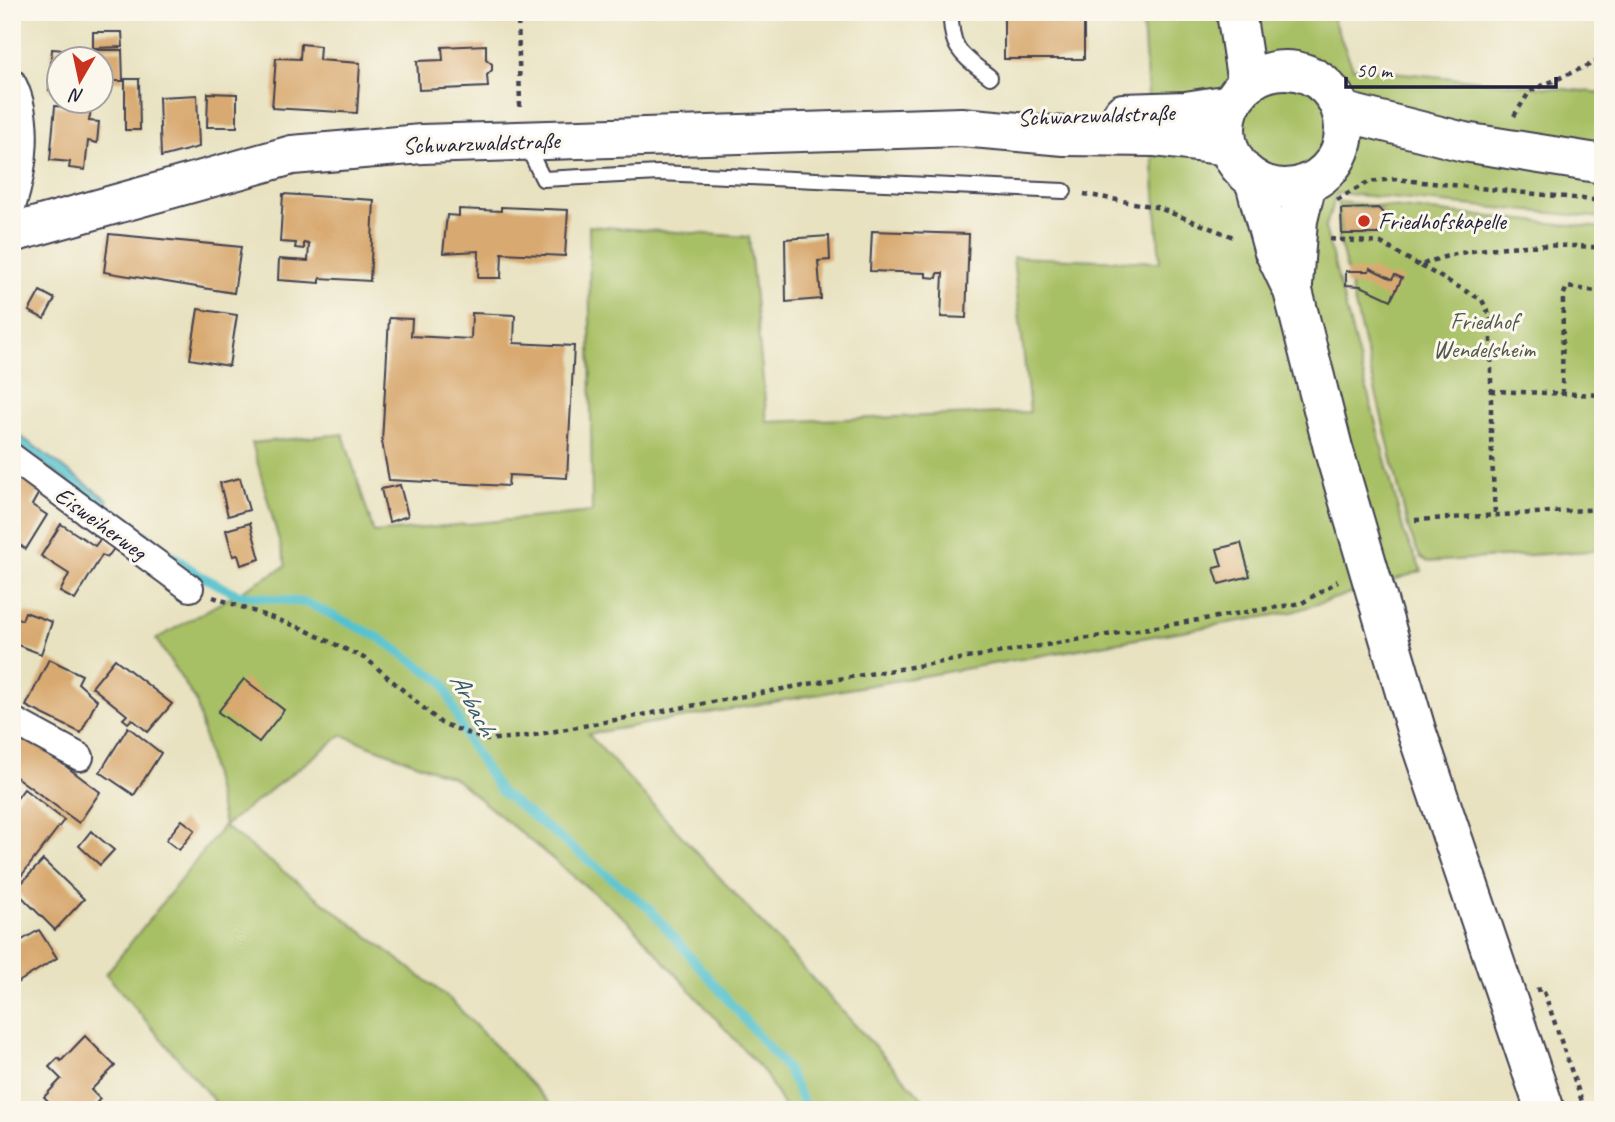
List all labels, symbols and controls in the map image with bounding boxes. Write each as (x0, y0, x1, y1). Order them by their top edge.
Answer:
north arrow (46, 46, 116, 116)
scale bar (1346, 46, 1556, 90)
text: 50 m (1356, 57, 1394, 83)
text: N (67, 83, 85, 109)
street label: Schwarzwaldstraße (1017, 97, 1177, 133)
street label: Schwarzwaldstraße (402, 125, 562, 161)
place label: Friedhofskapelle (1378, 206, 1508, 236)
marker: Friedhofskapelle (1356, 213, 1372, 229)
park label: Friedhof Wendelsheim (1433, 306, 1536, 364)
street label: Eisweiherweg (49, 480, 154, 567)
water label: Arbach (442, 667, 505, 743)

